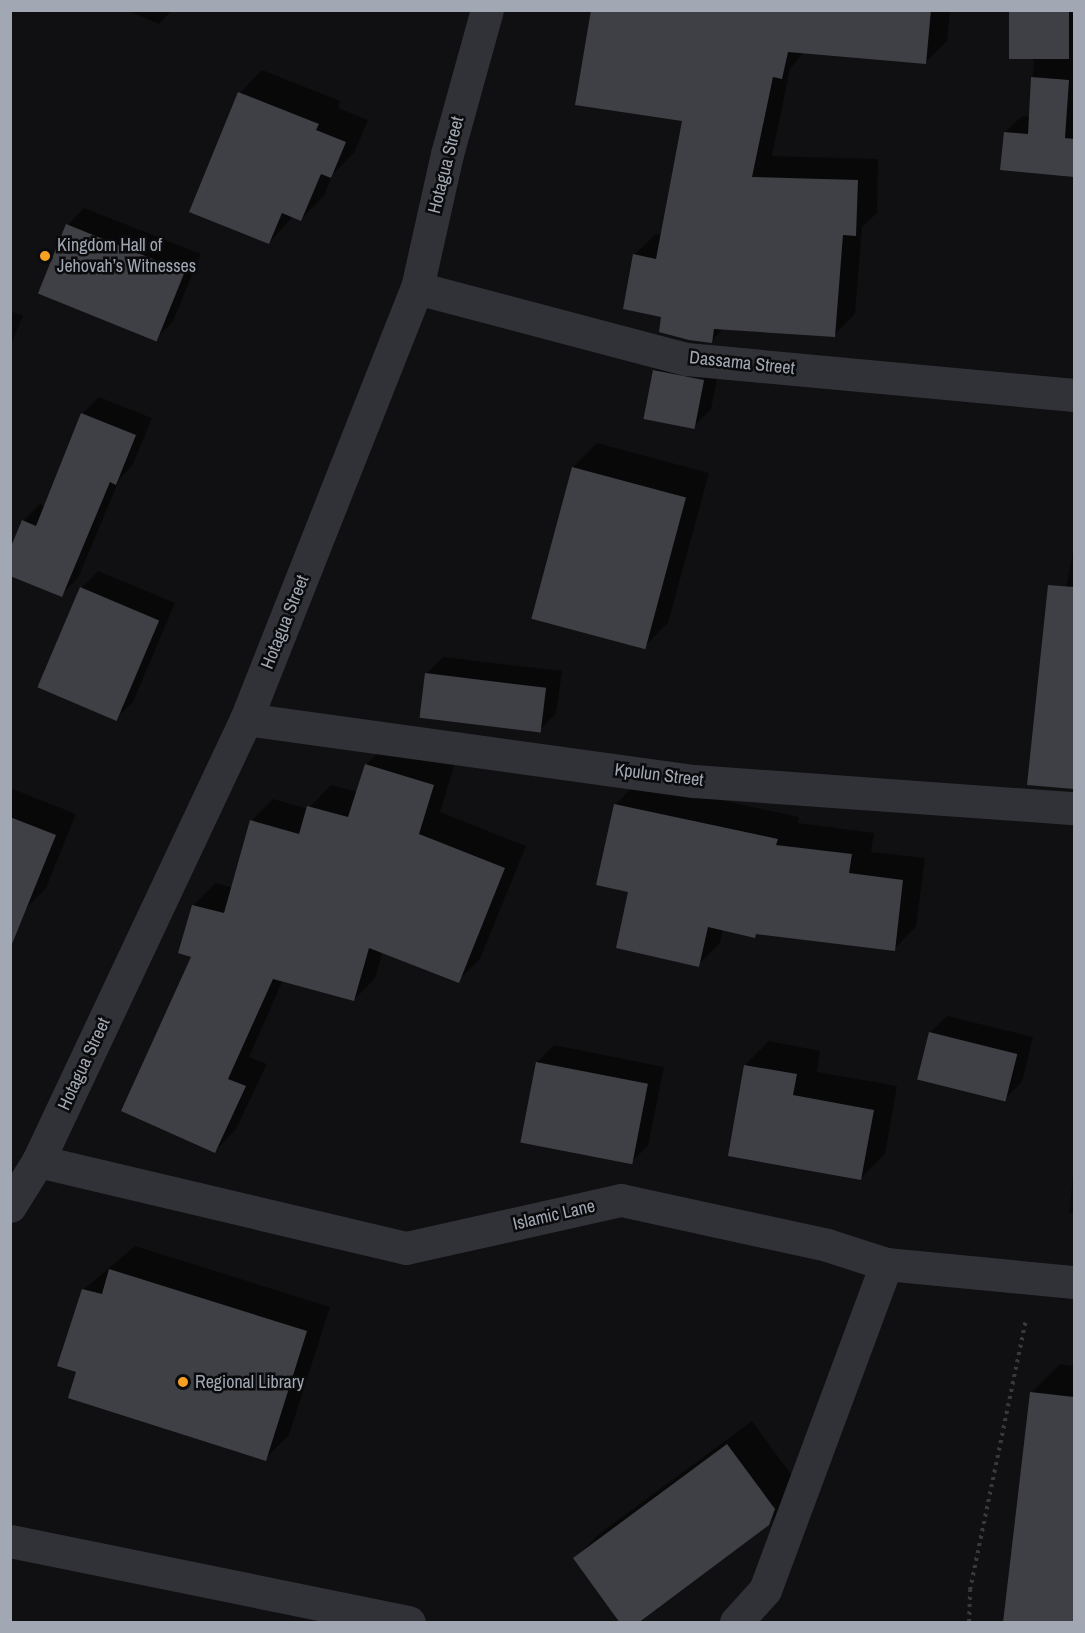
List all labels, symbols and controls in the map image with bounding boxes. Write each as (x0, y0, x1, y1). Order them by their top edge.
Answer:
street label: Hotagua Street (424, 114, 468, 216)
place label: Kingdom Hall of Jehovah’s Witnesses (57, 235, 196, 278)
marker: Kingdom Hall of Jehovah’s Witnesses (38, 249, 52, 263)
street label: Dassama Street (688, 347, 796, 379)
street label: Hotagua Street (256, 572, 314, 672)
street label: Kpulun Street (613, 759, 705, 791)
street label: Hotagua Street (53, 1014, 115, 1114)
street label: Islamic Lane (511, 1195, 597, 1235)
place label: Regional Library (195, 1371, 304, 1393)
marker: Regional Library (176, 1375, 190, 1389)

